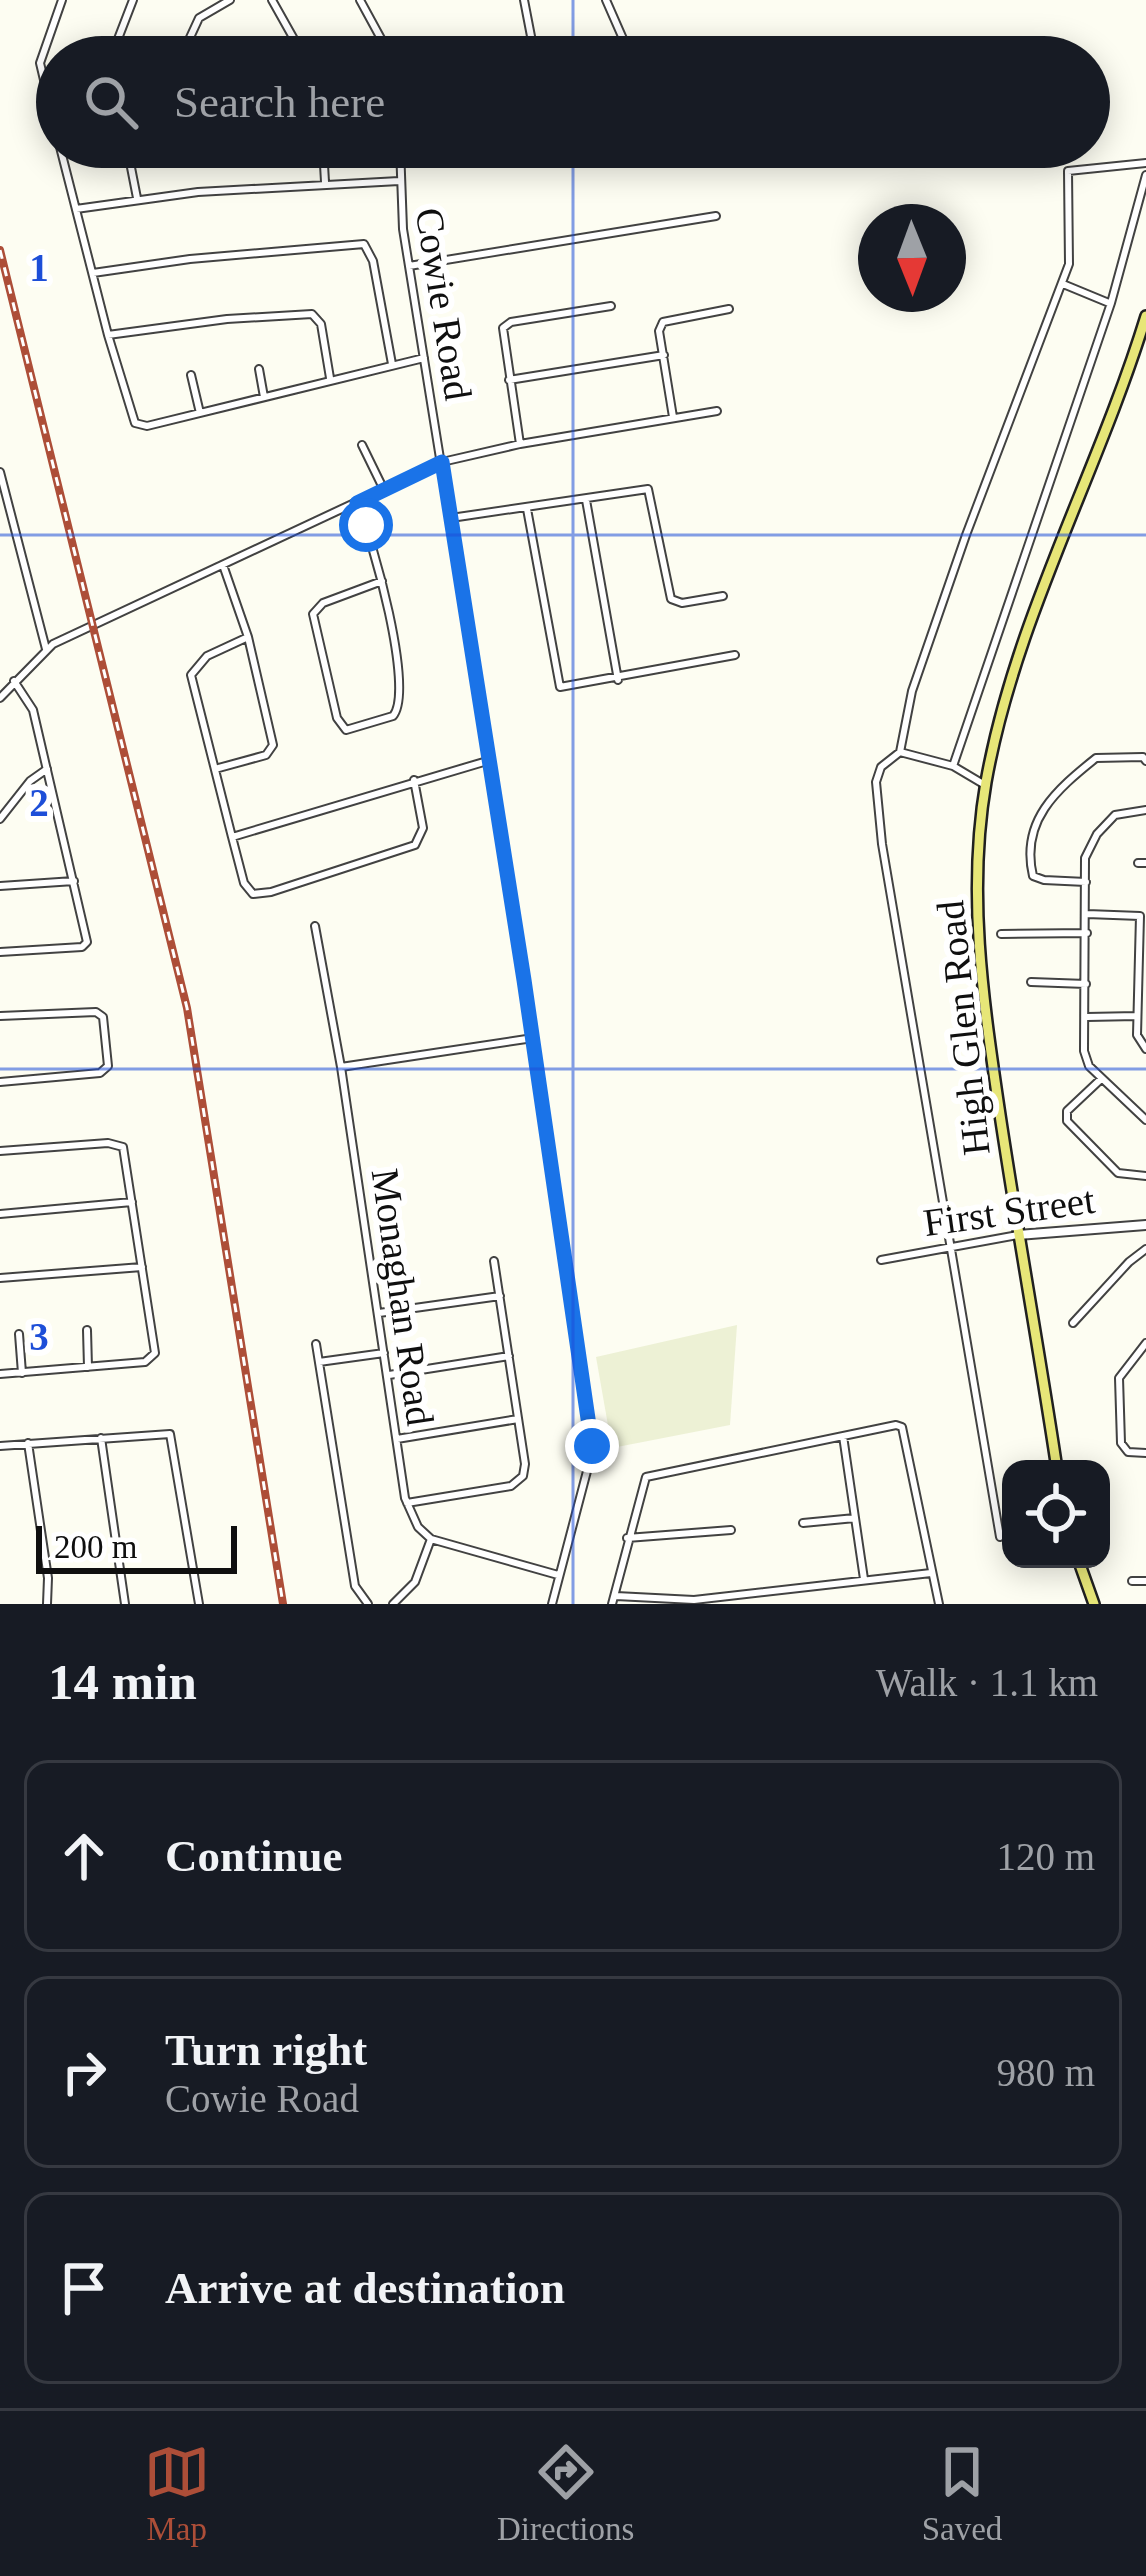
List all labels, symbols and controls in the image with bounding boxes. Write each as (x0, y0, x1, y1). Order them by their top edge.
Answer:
search box (36, 36, 1110, 168)
icon: search (78, 69, 144, 135)
text: Search here (174, 77, 385, 127)
north arrow (858, 204, 966, 312)
street label: Cowie Road (408, 205, 480, 404)
text: 1 (29, 246, 49, 289)
route start (339, 498, 393, 552)
text: 2 (29, 781, 49, 824)
street label: High Glen Road (928, 898, 999, 1157)
street label: Monaghan Road (363, 1166, 442, 1429)
street label: First Street (921, 1178, 1097, 1244)
text: 3 (29, 1315, 49, 1358)
route end (565, 1419, 619, 1473)
map controls (1002, 1460, 1110, 1568)
button: locate (1002, 1460, 1110, 1568)
scale bar (36, 1520, 237, 1573)
text: 200 m (54, 1529, 137, 1565)
text: 14 min (48, 1654, 197, 1710)
text: Walk · 1.1 km (876, 1661, 1098, 1704)
icon: ahead (51, 1823, 117, 1889)
text: Continue (165, 1831, 343, 1881)
text: 120 m (996, 1835, 1095, 1878)
text: Turn right (165, 2025, 367, 2075)
icon: right (51, 2039, 117, 2105)
text: 980 m (996, 2051, 1095, 2094)
text: Cowie Road (165, 2077, 359, 2120)
icon: arrive (51, 2255, 117, 2321)
text: Arrive at destination (165, 2263, 565, 2313)
tab: Map (144, 2439, 210, 2548)
tab: Directions (497, 2439, 634, 2548)
tab: Saved (922, 2439, 1002, 2548)

